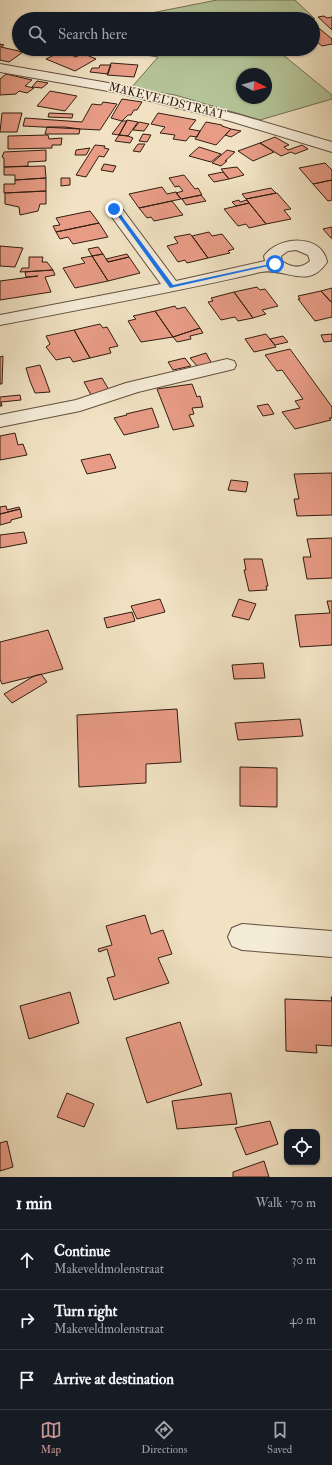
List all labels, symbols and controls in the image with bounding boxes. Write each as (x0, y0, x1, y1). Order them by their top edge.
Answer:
search box (12, 12, 320, 56)
icon: search (26, 23, 48, 45)
text: Search here (58, 25, 127, 44)
north arrow (236, 68, 272, 104)
street label: MAKEVELDSTRAAT (107, 79, 227, 123)
route end (105, 200, 123, 218)
route start (266, 255, 284, 273)
map controls (284, 1129, 320, 1165)
button: locate (284, 1129, 320, 1165)
text: 1 min (16, 1193, 52, 1214)
text: Walk · 70 m (256, 1195, 316, 1211)
text: Continue (54, 1242, 110, 1261)
icon: ahead (16, 1249, 38, 1271)
text: 30 m (292, 1252, 316, 1268)
text: Makeveldmolenstraat (54, 1261, 164, 1277)
text: Turn right (54, 1302, 117, 1321)
icon: right (16, 1309, 38, 1331)
text: 40 m (290, 1312, 316, 1328)
text: Makeveldmolenstraat (54, 1321, 164, 1337)
icon: arrive (16, 1369, 38, 1391)
text: Arrive at destination (54, 1370, 174, 1389)
tab: Map (40, 1419, 62, 1456)
tab: Directions (141, 1419, 188, 1456)
tab: Saved (267, 1419, 292, 1456)

